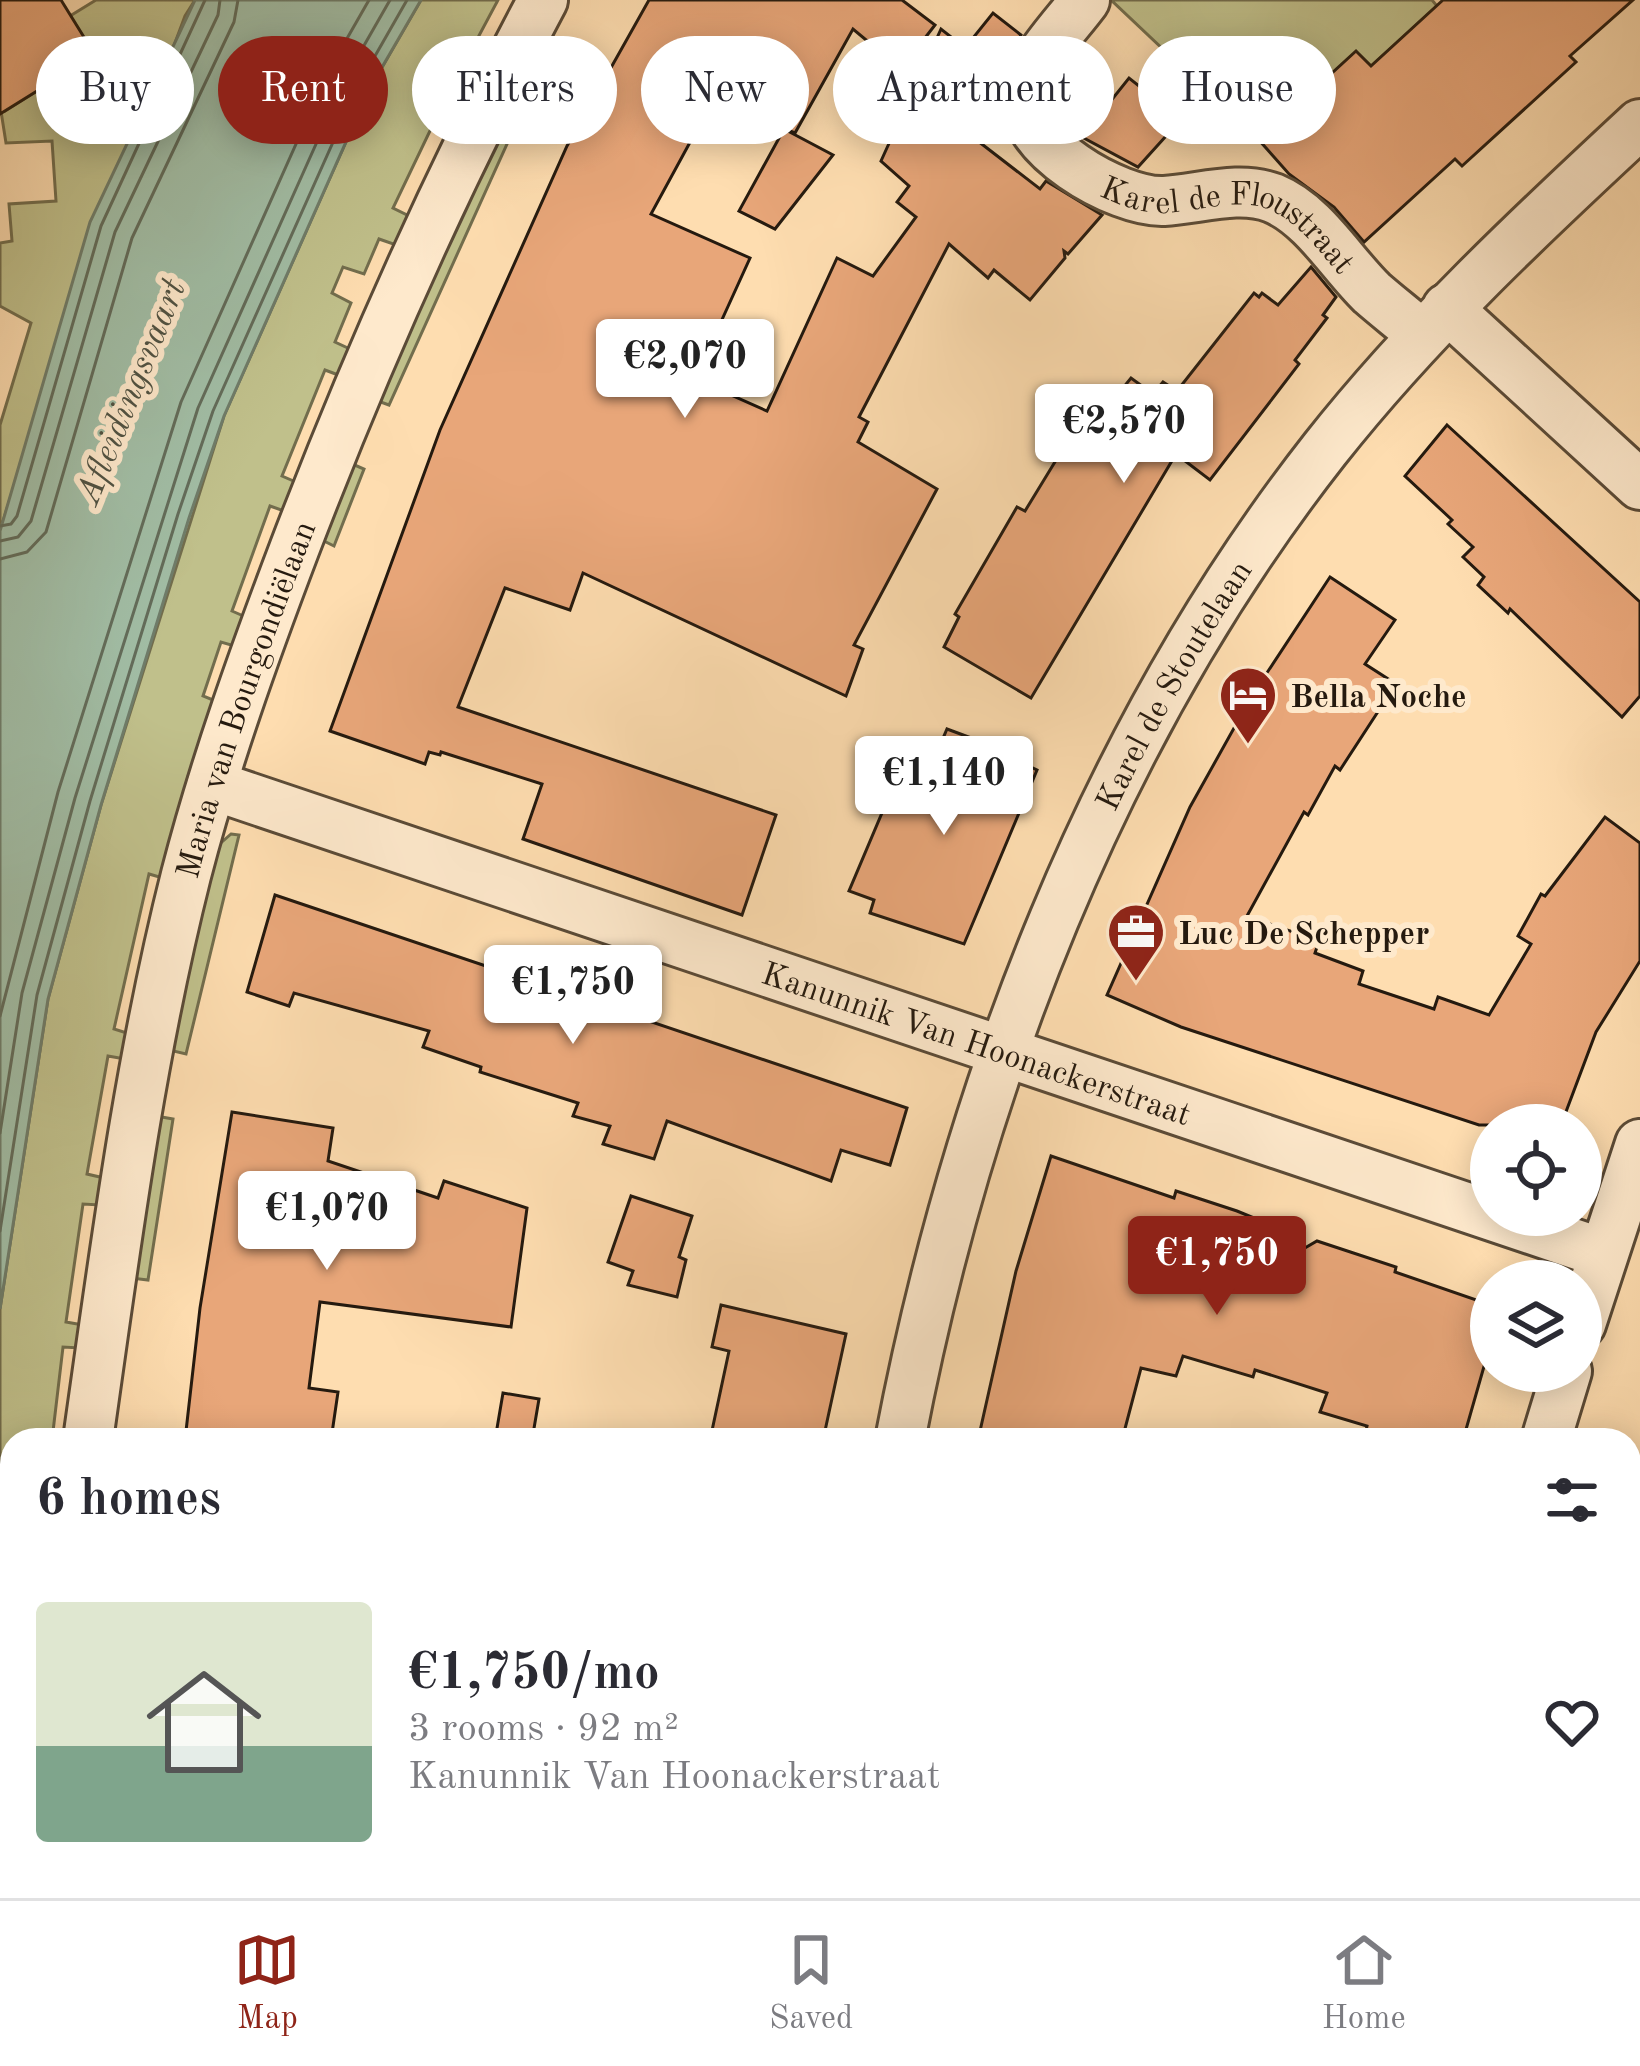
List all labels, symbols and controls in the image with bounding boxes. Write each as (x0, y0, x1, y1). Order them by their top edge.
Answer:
chip: Buy (36, 36, 194, 144)
chip: Rent (218, 36, 388, 144)
chip: Filters (412, 36, 617, 144)
chip: New (641, 36, 809, 144)
chip: Apartment (833, 36, 1114, 144)
chip: House (1138, 36, 1336, 144)
street label: Karel de Floustraat (1095, 172, 1359, 281)
water label: Afleidingsvaart (70, 274, 194, 512)
pin: €2,070 (587, 319, 783, 421)
text: €2,070 (623, 338, 747, 377)
pin: €2,570 (1026, 384, 1222, 486)
text: €2,570 (1062, 403, 1186, 442)
street label: Maria van Bourgondiëlaan (173, 517, 323, 882)
street label: Karel de Stoutelaan (1092, 556, 1259, 817)
hotel icon: Bella Noche (1217, 664, 1279, 746)
place label: Bella Noche (1290, 682, 1467, 715)
pin: €1,140 (846, 736, 1042, 838)
text: €1,140 (882, 755, 1006, 794)
office icon: Luc De Schepper (1105, 901, 1167, 983)
place label: Luc De Schepper (1178, 919, 1429, 952)
pin: €1,750 (475, 945, 671, 1047)
street label: Kanunnik Van Hoonackerstraat (757, 958, 1195, 1133)
text: €1,750 (511, 964, 635, 1003)
map controls (1470, 1104, 1602, 1392)
button: locate (1470, 1104, 1602, 1236)
pin: €1,070 (229, 1171, 425, 1273)
text: €1,070 (265, 1190, 389, 1229)
pin: €1,750 (1119, 1216, 1315, 1318)
text: €1,750 (1155, 1235, 1279, 1274)
button: layers (1470, 1260, 1602, 1392)
icon: filters (1539, 1467, 1605, 1533)
text: 6 homes (36, 1475, 221, 1526)
text: €1,750/mo (408, 1649, 660, 1700)
icon: home (132, 1650, 276, 1794)
icon: heart (1539, 1689, 1605, 1755)
text: 3 rooms · 92 m² (408, 1710, 679, 1749)
text: Kanunnik Van Hoonackerstraat (408, 1758, 940, 1797)
tab: Map (234, 1927, 300, 2040)
tab: Saved (769, 1927, 853, 2040)
tab: Home (1322, 1927, 1406, 2040)

